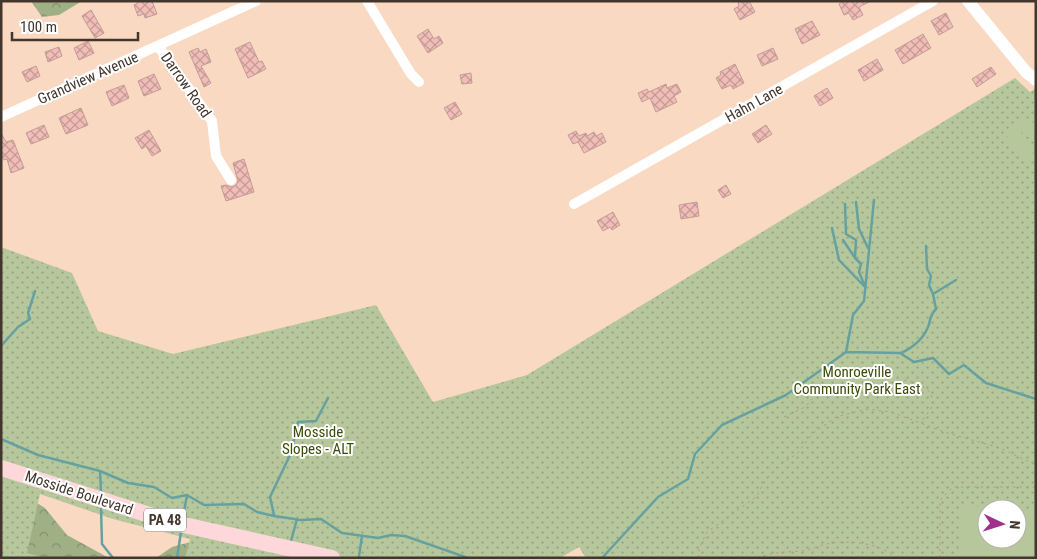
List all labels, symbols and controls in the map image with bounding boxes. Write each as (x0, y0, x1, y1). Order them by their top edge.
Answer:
scale bar (12, 10, 139, 42)
text: 100 m (20, 18, 57, 36)
street label: Grandview Avenue (35, 48, 141, 108)
street label: Darrow Road (157, 49, 215, 121)
street label: Hahn Lane (722, 80, 786, 126)
park label: Monroeville Community Park East (794, 363, 920, 398)
park label: Mosside Slopes - ALT (282, 423, 354, 458)
street label: Mosside Boulevard (23, 467, 135, 519)
north arrow (977, 499, 1027, 549)
road number: PA 48 (144, 508, 186, 532)
text: N (1007, 520, 1023, 530)

